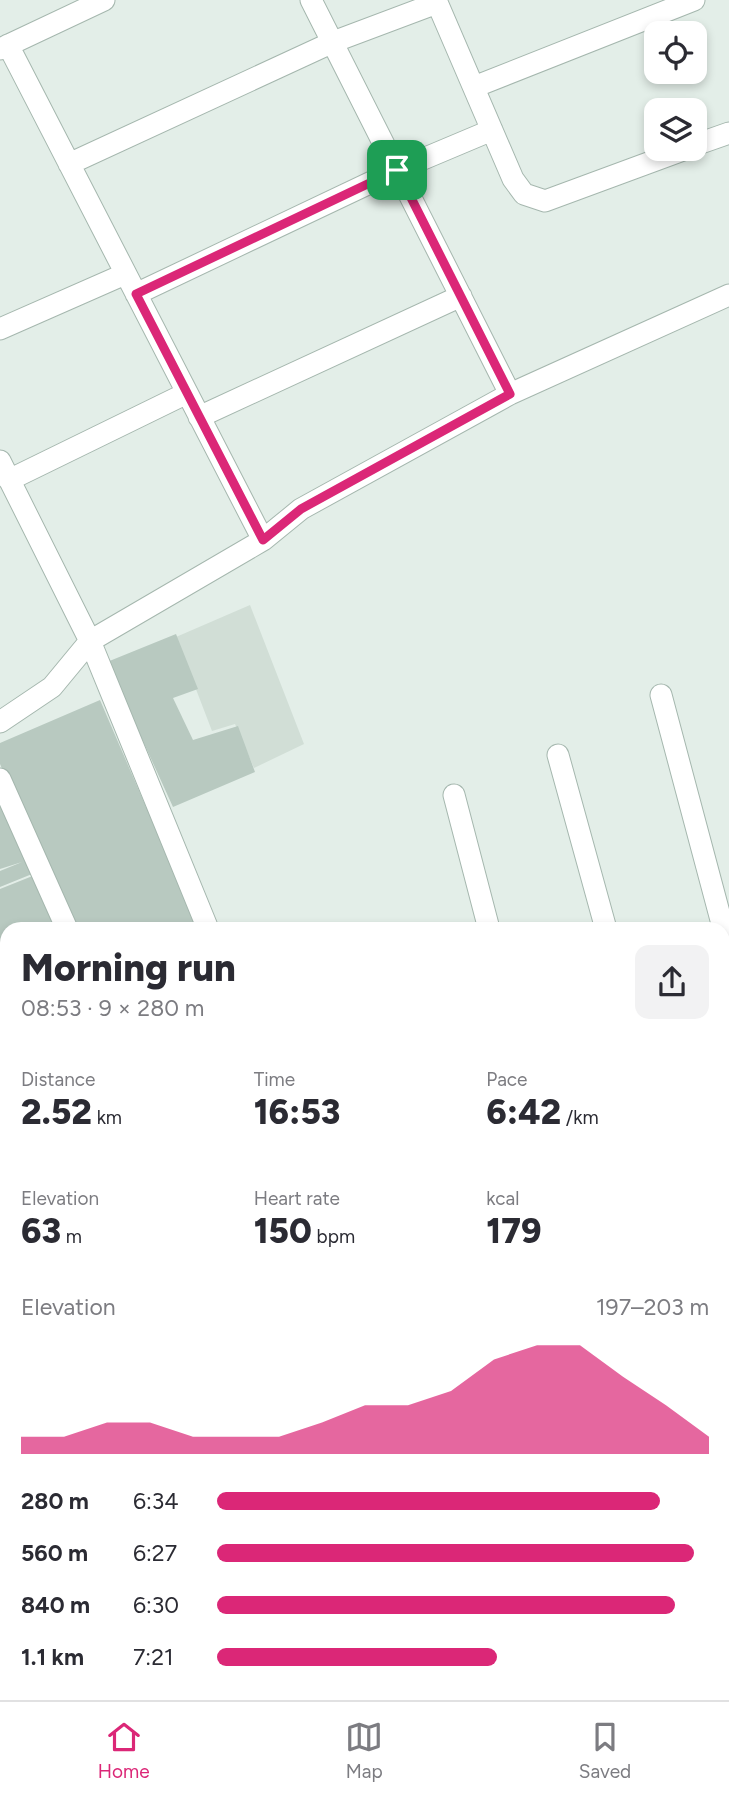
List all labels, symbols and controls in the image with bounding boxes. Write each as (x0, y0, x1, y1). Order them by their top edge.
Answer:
map controls (644, 21, 707, 161)
button: locate (644, 21, 707, 84)
button: layers (644, 98, 707, 161)
pin (367, 140, 427, 200)
icon: arrive (378, 151, 416, 189)
text: Morning run (21, 945, 236, 991)
button: share (635, 945, 709, 1019)
text: 08:53 · 9 × 280 m (21, 994, 204, 1022)
text: Distance (21, 1068, 95, 1091)
text: Time (254, 1068, 295, 1091)
text: Pace (486, 1068, 527, 1091)
text: 2.52 (21, 1091, 92, 1133)
text: 16:53 (254, 1091, 341, 1133)
text: 6:42 (486, 1091, 561, 1133)
text: km (92, 1106, 122, 1129)
text: /km (561, 1106, 599, 1129)
text: Elevation (21, 1187, 99, 1210)
text: Heart rate (254, 1187, 340, 1210)
text: kcal (486, 1187, 520, 1210)
text: 63 (21, 1210, 61, 1252)
text: 150 (254, 1210, 312, 1252)
text: 179 (486, 1210, 542, 1252)
text: m (61, 1225, 82, 1248)
text: bpm (312, 1225, 355, 1248)
text: Elevation (21, 1293, 116, 1321)
text: 197–203 m (596, 1293, 709, 1321)
text: 280 m (21, 1487, 89, 1515)
text: 6:34 (133, 1487, 179, 1515)
text: 560 m (21, 1539, 88, 1567)
text: 6:27 (133, 1539, 177, 1567)
text: 840 m (21, 1591, 90, 1619)
text: 6:30 (133, 1591, 179, 1619)
text: 1.1 km (21, 1643, 84, 1671)
text: 7:21 (133, 1643, 174, 1671)
tab: Home (98, 1718, 150, 1783)
tab: Map (345, 1718, 383, 1783)
tab: Saved (579, 1718, 631, 1783)

